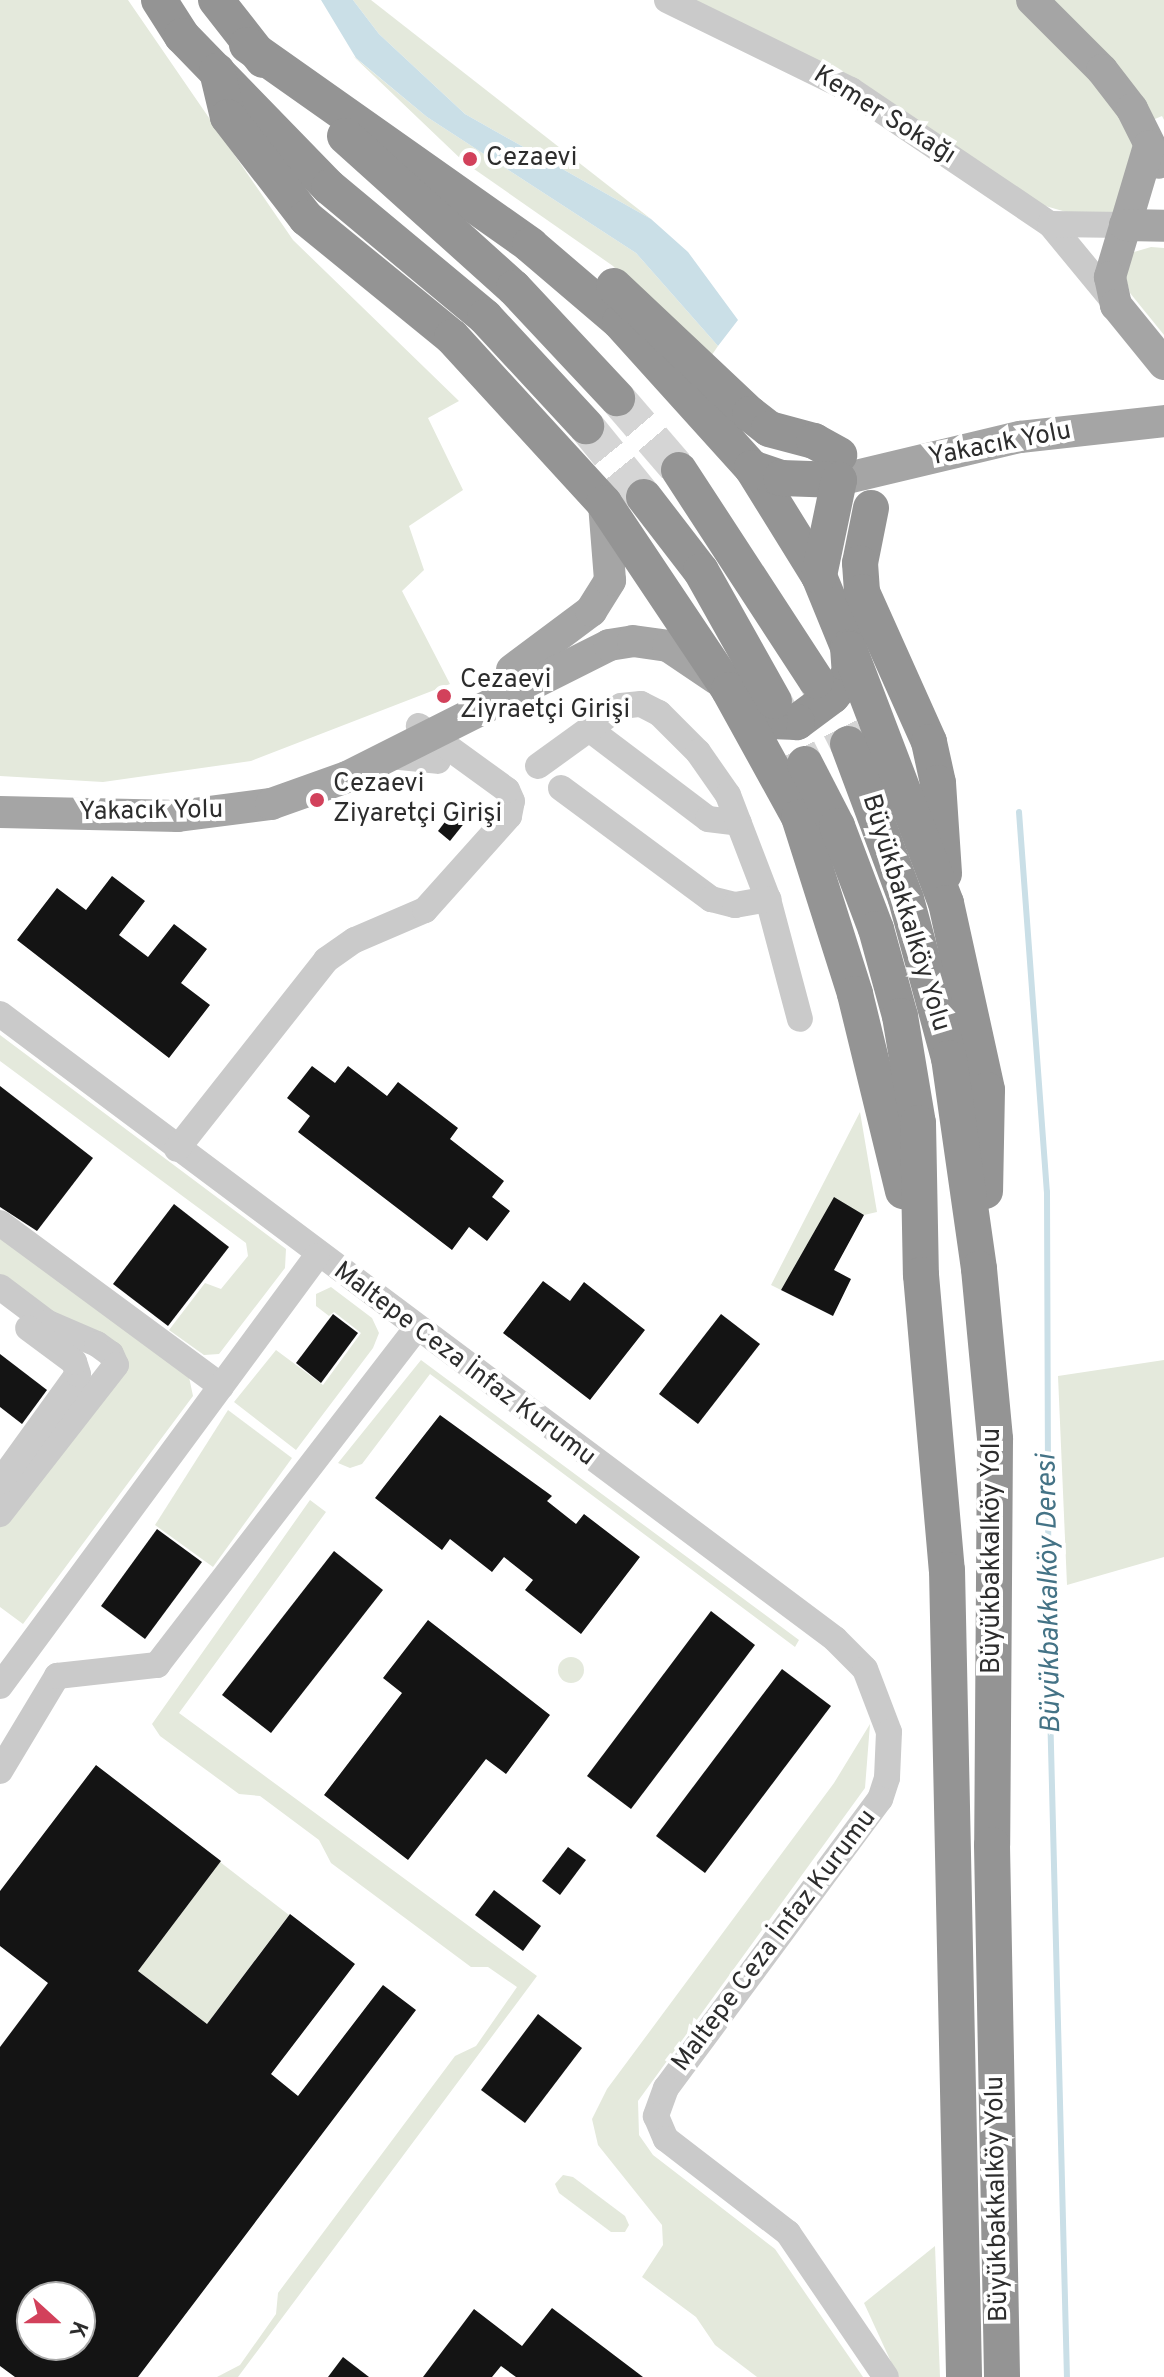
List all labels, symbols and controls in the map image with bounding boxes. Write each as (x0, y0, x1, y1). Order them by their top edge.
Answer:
street label: Kemer Sokağı (807, 60, 961, 172)
place label: Cezaevi (486, 143, 577, 175)
marker: Cezaevi (461, 150, 479, 168)
street label: Yakacık Yolu (926, 416, 1074, 474)
place label: Cezaevi Ziyraetçi Girişi (460, 665, 630, 726)
marker: Cezaevi Ziyraetçi Girişi (435, 687, 453, 705)
place label: Cezaevi Ziyaretçi Girişi (333, 769, 502, 830)
street label: Büyükbakkalköy Yolu (854, 790, 956, 1036)
marker: Cezaevi Ziyaretçi Girişi (308, 791, 326, 809)
street label: Yakacık Yolu (78, 795, 224, 829)
street label: Maltepe Ceza İnfaz Kurumu (327, 1256, 601, 1474)
street label: Büyükbakkalköy Yolu (977, 1427, 1009, 1675)
water label: Büyükbakkalköy Deresi (1031, 1454, 1069, 1734)
street label: Maltepe Ceza İnfaz Kurumu (666, 1804, 884, 2078)
street label: Büyükbakkalköy Yolu (980, 2075, 1016, 2323)
north arrow (16, 2281, 96, 2361)
text: K (62, 2317, 92, 2341)

